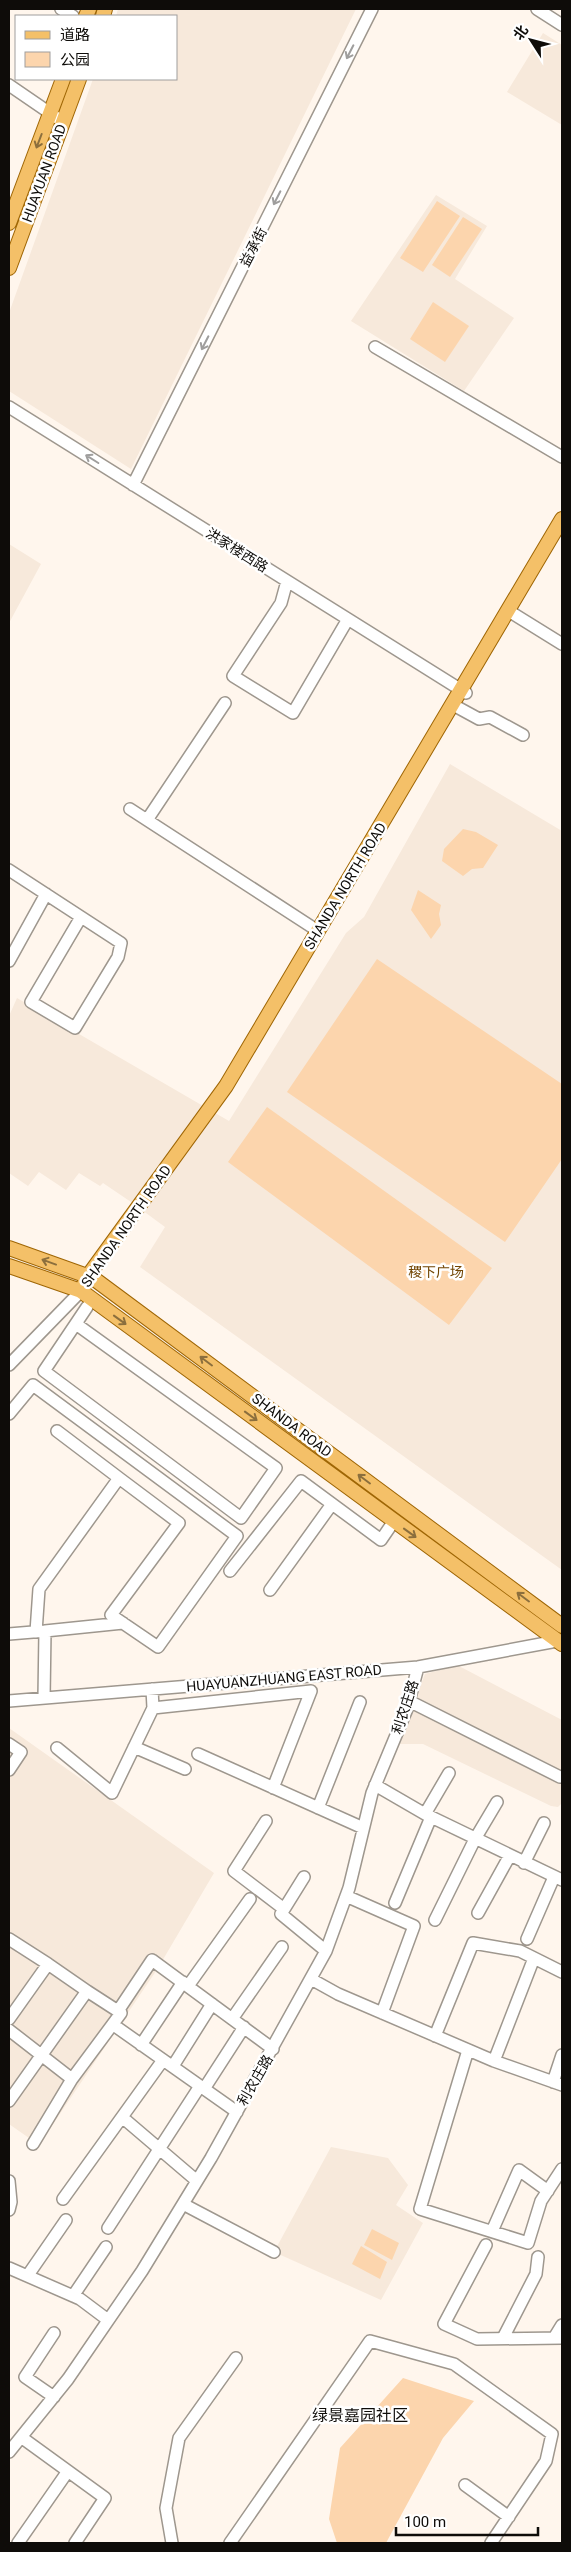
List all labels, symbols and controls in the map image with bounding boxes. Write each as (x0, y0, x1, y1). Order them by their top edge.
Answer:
legend (15, 15, 178, 80)
north arrow (506, 15, 556, 65)
text: 北 (510, 22, 531, 43)
text: 道路 (60, 26, 90, 44)
one-way arrow (345, 45, 355, 60)
text: 公园 (60, 51, 90, 69)
street label: HUAYUAN ROAD (19, 122, 69, 224)
one-way arrow (34, 133, 43, 148)
one-way arrow (272, 190, 282, 205)
street label: 益承街 (236, 225, 270, 269)
one-way arrow (199, 335, 209, 350)
one-way arrow (85, 454, 99, 464)
street label: 洪家楼西路 (203, 525, 271, 575)
street label: SHANDA NORTH ROAD (301, 820, 389, 952)
street label: SHANDA NORTH ROAD (78, 1162, 174, 1290)
one-way arrow (41, 1257, 57, 1266)
park label: 稷下广场 (408, 1264, 464, 1280)
one-way arrow (113, 1315, 127, 1325)
one-way arrow (200, 1356, 213, 1367)
street label: SHANDA ROAD (249, 1390, 335, 1460)
one-way arrow (244, 1411, 257, 1422)
one-way arrow (357, 1474, 371, 1484)
one-way arrow (403, 1528, 416, 1539)
one-way arrow (517, 1591, 530, 1602)
street label: HUAYUANZHUANG EAST ROAD (186, 1661, 382, 1695)
street label: 利农庄路 (389, 1678, 421, 1736)
street label: 利农庄路 (234, 2052, 276, 2108)
district label: 绿景嘉园社区 (312, 2406, 408, 2425)
scale bar (396, 2504, 538, 2536)
text: 100 m (404, 2513, 446, 2531)

